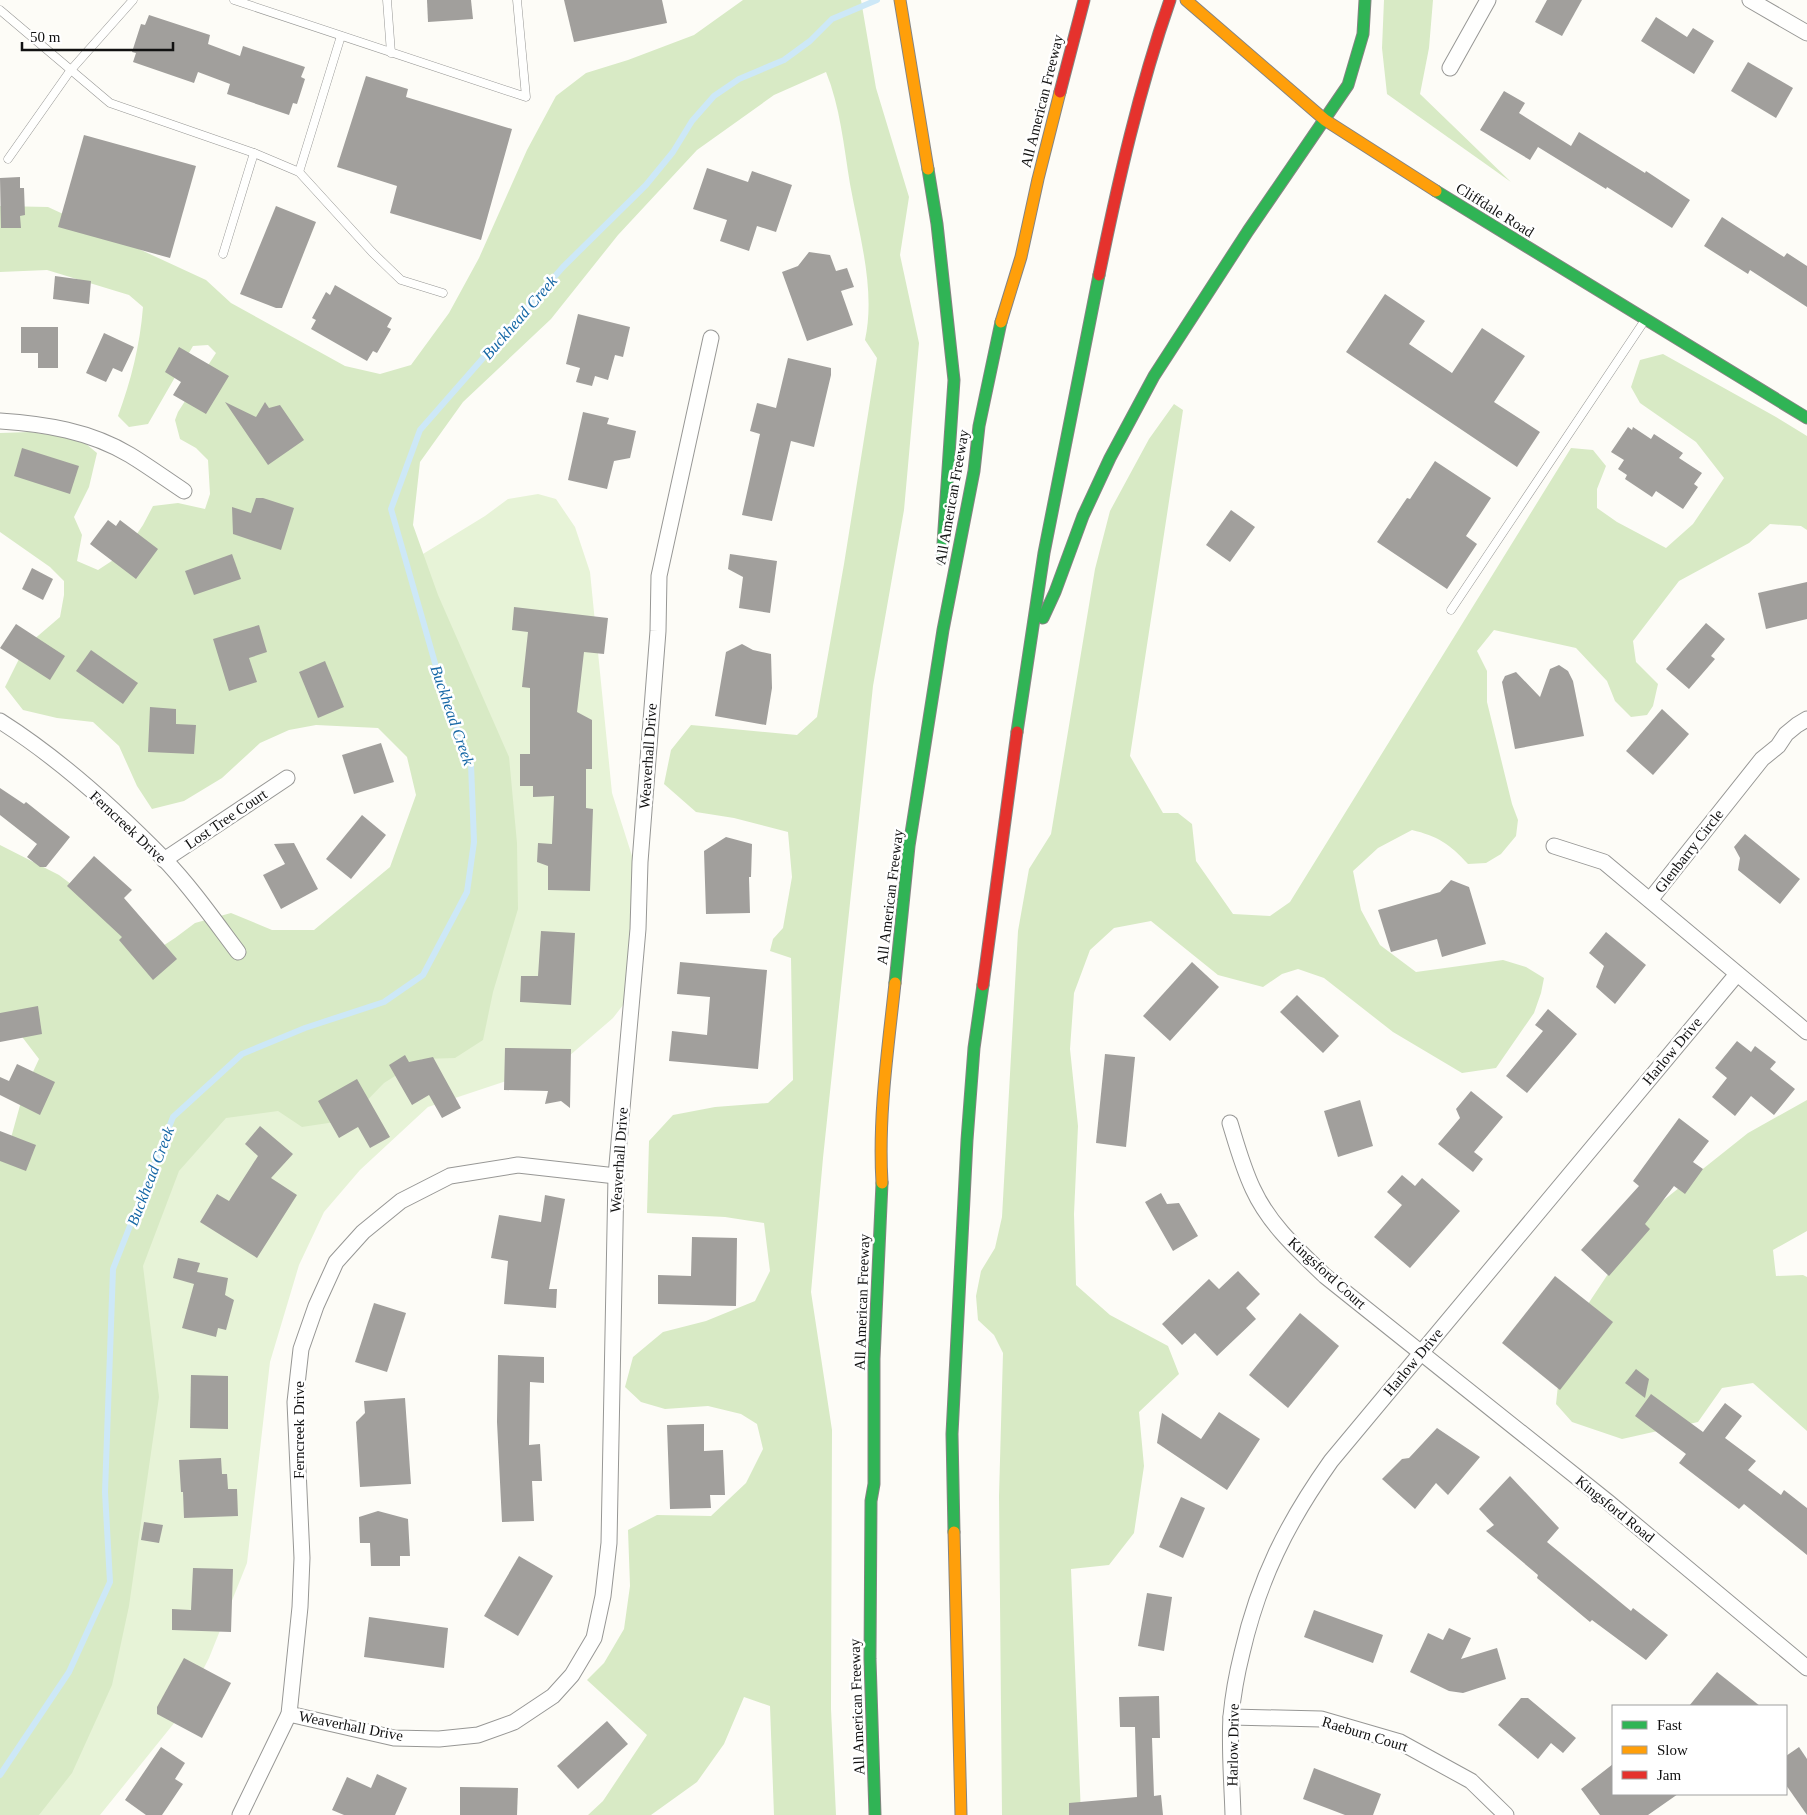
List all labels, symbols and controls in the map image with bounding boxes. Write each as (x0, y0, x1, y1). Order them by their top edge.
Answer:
scale bar (22, 20, 174, 52)
text: 50 m (30, 29, 61, 45)
street label: All American Freeway (1018, 32, 1066, 169)
street label: Cliffdale Road (1453, 180, 1537, 240)
water label: Buckhead Creek (479, 272, 561, 362)
street label: All American Freeway (932, 428, 972, 566)
water label: Buckhead Creek (427, 663, 478, 768)
street label: Weaverhall Drive (636, 702, 660, 809)
street label: Lost Tree Court (182, 785, 271, 852)
street label: Ferncreek Drive (87, 788, 169, 866)
street label: Glenbarry Circle (1652, 806, 1727, 896)
street label: All American Freeway (874, 828, 906, 966)
street label: Harlow Drive (1639, 1014, 1705, 1088)
street label: Weaverhall Drive (607, 1106, 631, 1213)
water label: Buckhead Creek (124, 1123, 177, 1228)
street label: All American Freeway (852, 1233, 872, 1371)
street label: Kingsford Court (1285, 1234, 1370, 1313)
street label: Harlow Drive (1380, 1325, 1446, 1399)
street label: Ferncreek Drive (291, 1381, 307, 1479)
street label: Kingsford Road (1573, 1472, 1658, 1546)
street label: All American Freeway (847, 1638, 867, 1776)
street label: Harlow Drive (1224, 1703, 1242, 1787)
legend (1612, 1705, 1787, 1795)
street label: Weaverhall Drive (298, 1708, 405, 1744)
street label: Raeburn Court (1320, 1713, 1411, 1755)
text: Fast (1657, 1717, 1683, 1733)
text: Slow (1657, 1742, 1688, 1758)
text: Jam (1657, 1767, 1681, 1783)

